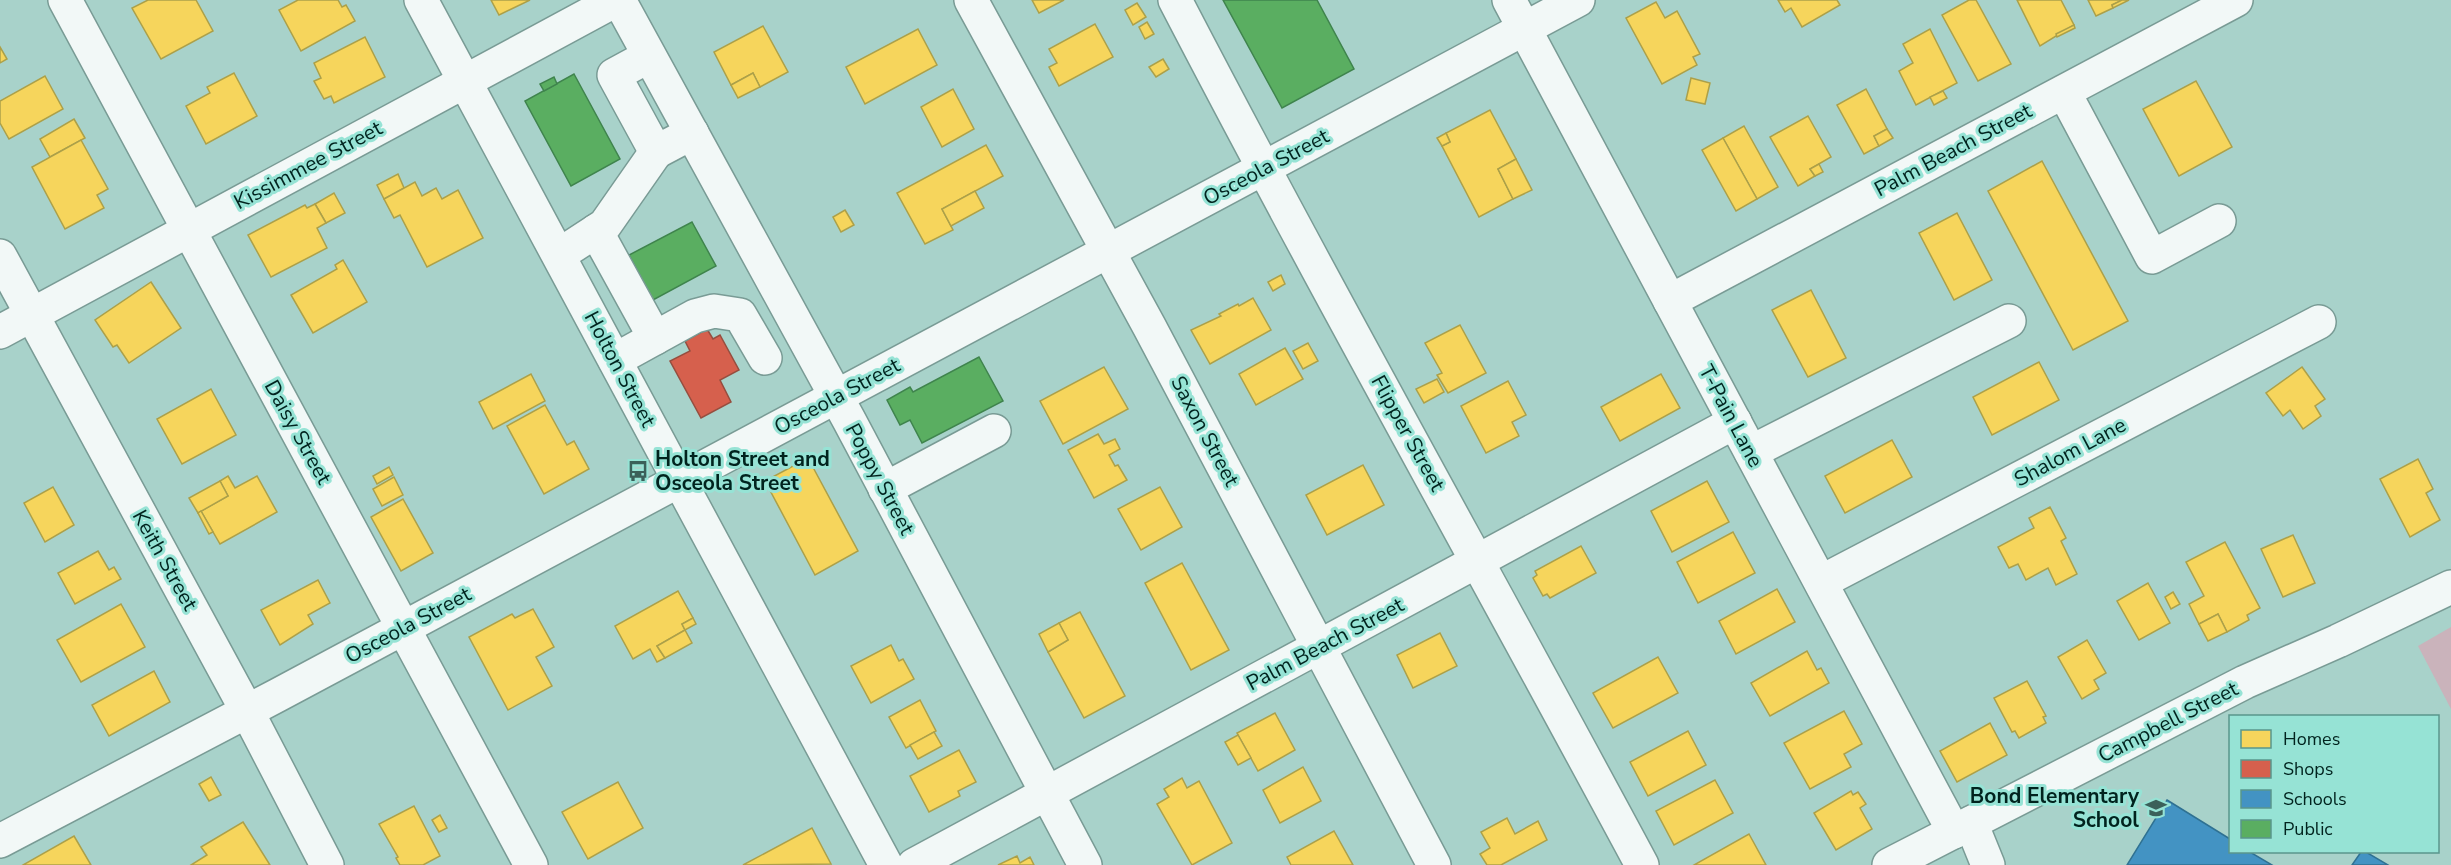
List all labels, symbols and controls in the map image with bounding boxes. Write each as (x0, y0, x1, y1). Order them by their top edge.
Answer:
street label: Palm Beach Street (1869, 96, 2037, 203)
street label: Kissimmee Street (229, 114, 388, 216)
street label: Osceola Street (1198, 122, 1334, 212)
street label: Holton Street (578, 306, 663, 432)
street label: Osceola Street (769, 351, 905, 441)
street label: T-Pain Lane (1692, 360, 1770, 472)
street label: Flipper Street (1365, 370, 1452, 497)
street label: Saxon Street (1164, 371, 1246, 492)
street label: Daisy Street (258, 375, 338, 490)
street label: Shalom Lane (2009, 411, 2131, 493)
street label: Poppy Street (839, 418, 921, 540)
place label: Holton Street and Osceola Street (655, 445, 830, 497)
bus stop icon: Holton Street and Osceola Street (626, 459, 650, 483)
street label: Keith Street (126, 505, 204, 616)
street label: Osceola Street (340, 580, 476, 670)
street label: Palm Beach Street (1241, 590, 1409, 697)
street label: Campbell Street (2093, 674, 2243, 769)
legend (2229, 715, 2439, 853)
text: Homes (2283, 727, 2340, 751)
text: Shops (2283, 757, 2333, 781)
place label: Bond Elementary School (1970, 782, 2140, 834)
text: Schools (2283, 787, 2347, 811)
school or university icon: Bond Elementary School (2144, 796, 2168, 820)
text: Public (2283, 817, 2333, 841)

